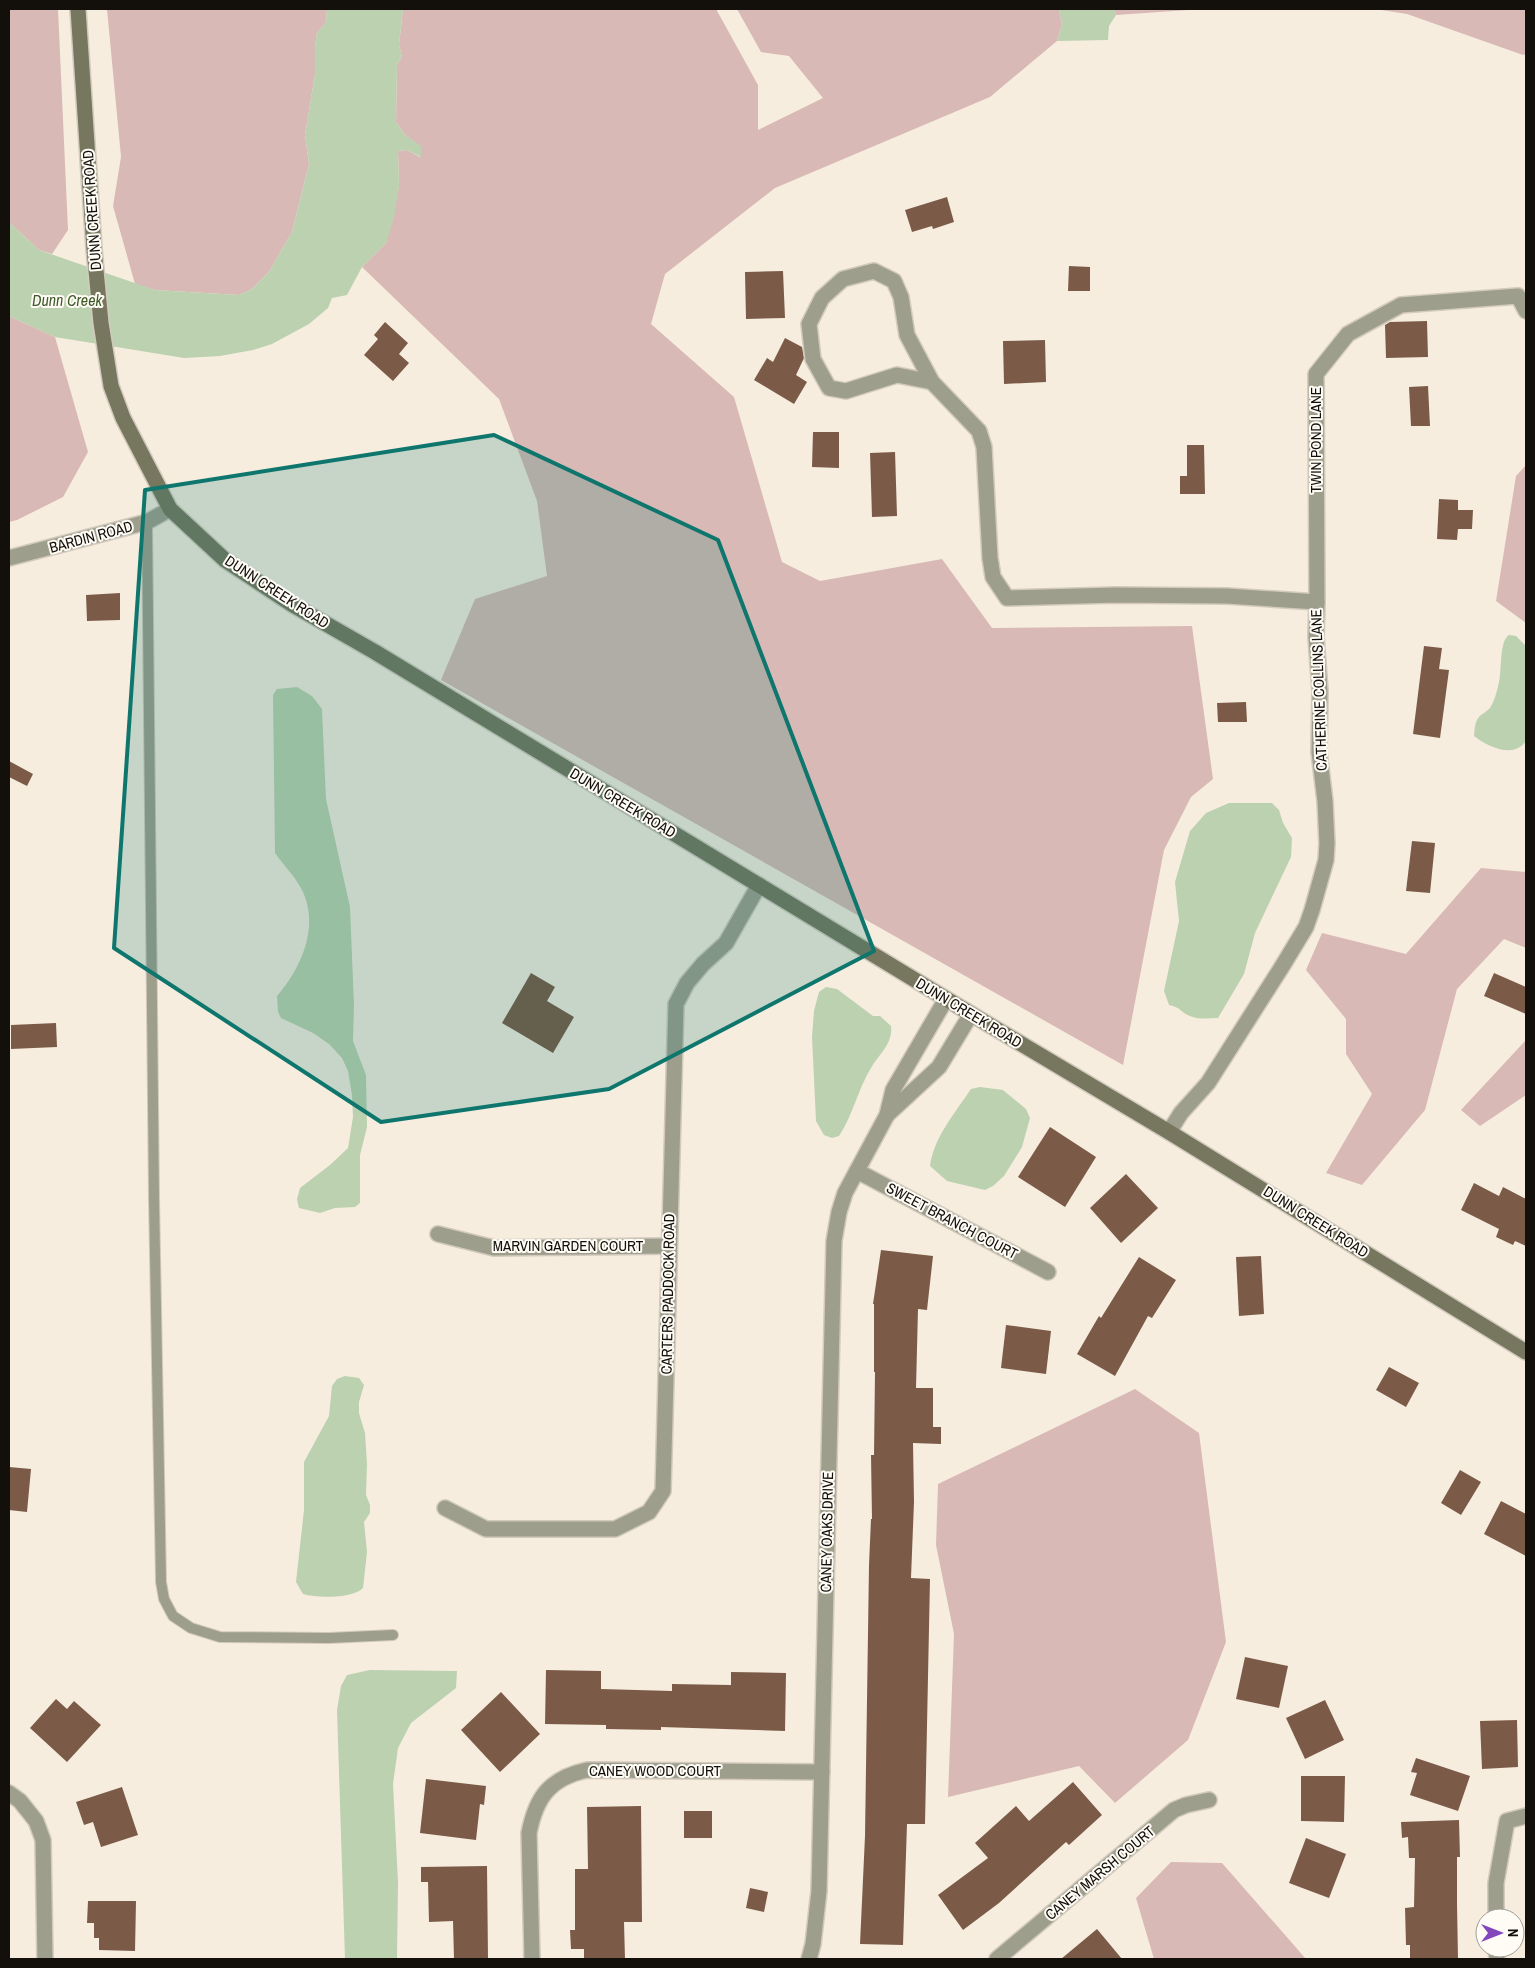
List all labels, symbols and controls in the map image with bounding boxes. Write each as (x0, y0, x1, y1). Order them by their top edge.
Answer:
street label: DUNN CREEK ROAD (77, 149, 106, 271)
water label: Dunn Creek (32, 289, 102, 311)
street label: TWIN POND LANE (1305, 387, 1326, 493)
street label: BARDIN ROAD (47, 515, 135, 558)
street label: DUNN CREEK ROAD (221, 550, 334, 633)
street label: CATHERINE COLLINS LANE (1305, 609, 1332, 771)
street label: DUNN CREEK ROAD (566, 763, 680, 843)
street label: DUNN CREEK ROAD (912, 973, 1026, 1053)
street label: SWEET BRANCH COURT (883, 1177, 1022, 1264)
street label: DUNN CREEK ROAD (1260, 1181, 1373, 1262)
street label: CARTERS PADDOCK ROAD (656, 1213, 679, 1375)
street label: MARVIN GARDEN COURT (493, 1235, 644, 1256)
street label: CANEY OAKS DRIVE (815, 1471, 838, 1593)
street label: CANEY WOOD COURT (589, 1760, 722, 1781)
street label: CANEY MARSH COURT (1040, 1820, 1159, 1925)
north arrow (1475, 1908, 1525, 1958)
text: N (1504, 1929, 1522, 1937)

